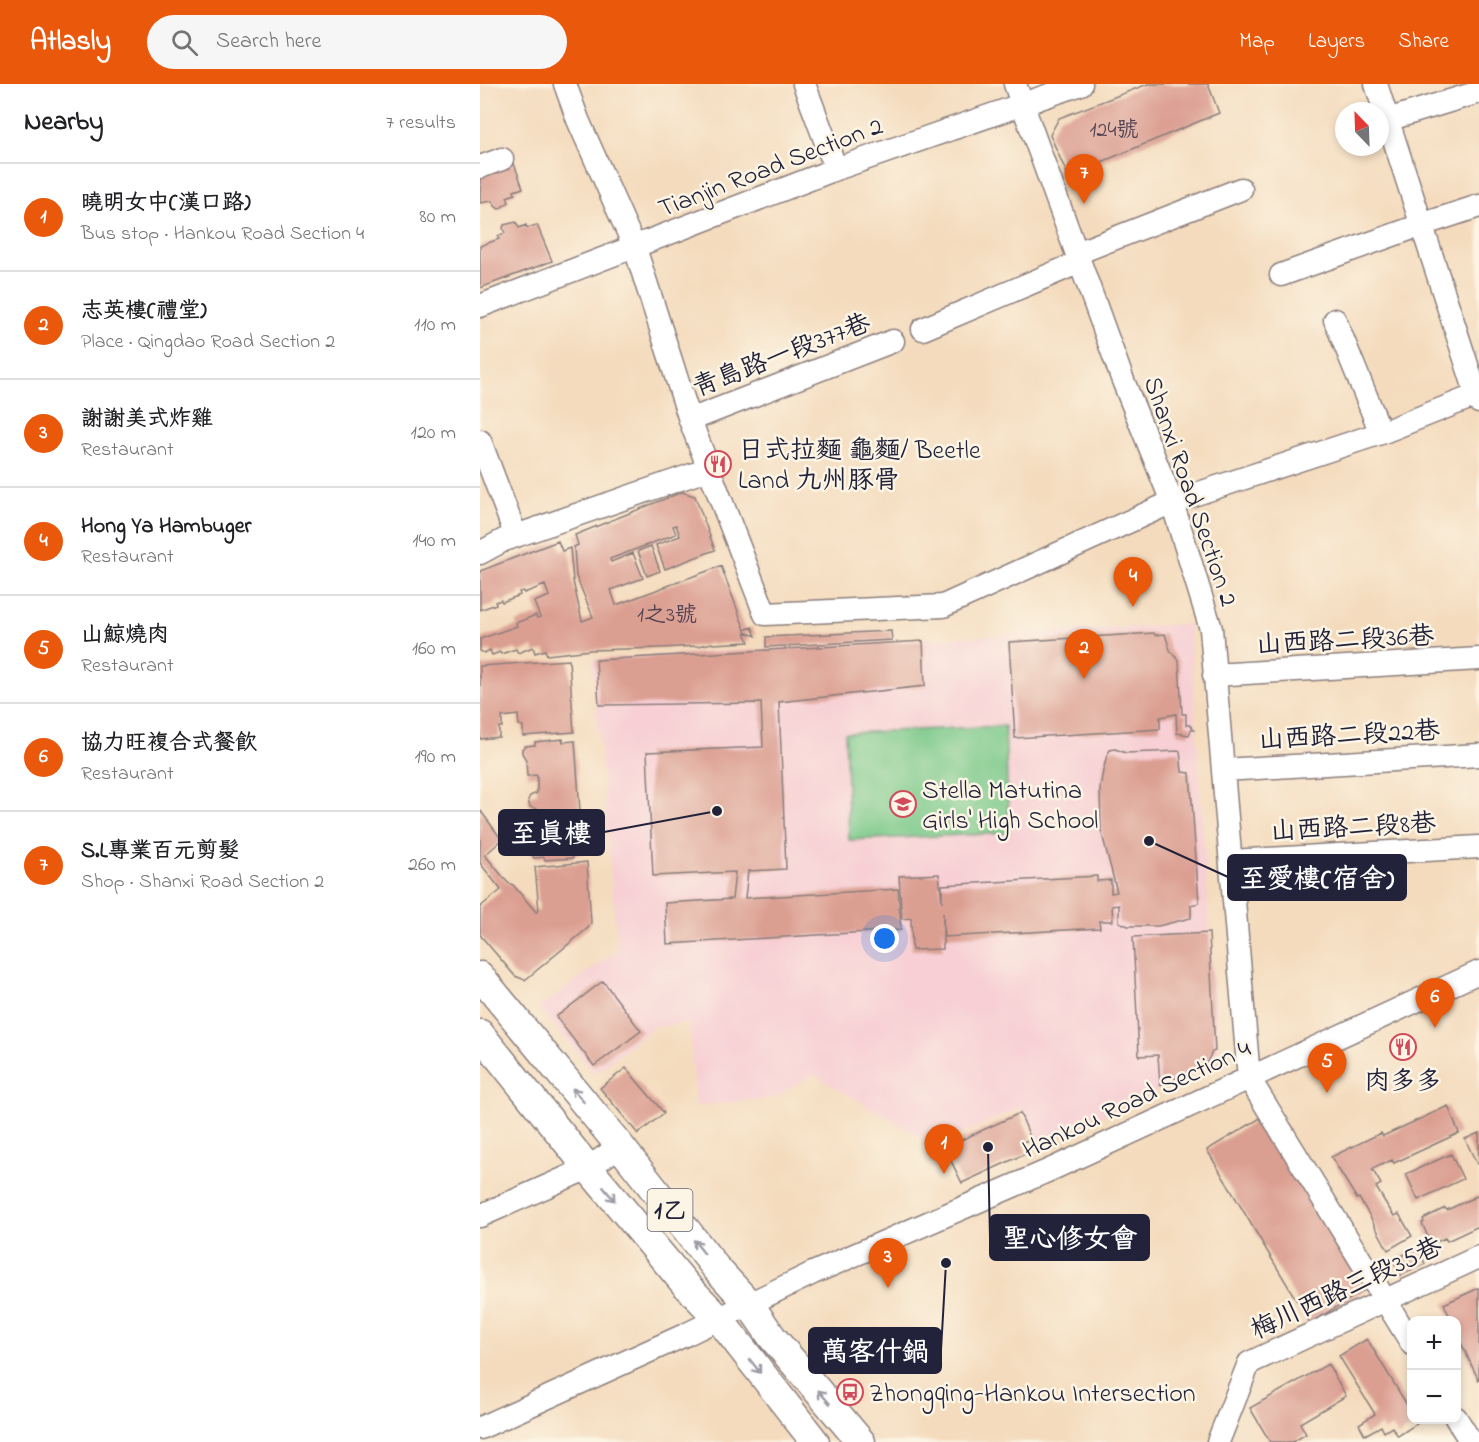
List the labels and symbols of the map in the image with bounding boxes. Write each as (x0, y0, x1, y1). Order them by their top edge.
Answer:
north arrow (1335, 102, 1389, 156)
street label: Tianjin Road Section 2 (653, 108, 889, 229)
house number: 124號 (1090, 115, 1139, 147)
pin: 7 (1064, 154, 1104, 204)
street label: 青島路一段377巷 (687, 305, 877, 408)
street label: Shanxi Road Section 2 (1132, 372, 1246, 612)
place label: 日式拉麵 龜麵/ Beetle Land 九州豚骨 (738, 433, 981, 501)
restaurant icon: 日式拉麵 龜麵/ Beetle Land 九州豚骨 (703, 449, 733, 479)
pin: 4 (1114, 558, 1152, 607)
house number: 1之3號 (637, 600, 697, 632)
street label: 山西路二段36巷 (1255, 618, 1435, 666)
pin: 2 (1064, 630, 1104, 679)
street label: 山西路二段22巷 (1257, 713, 1441, 761)
place label: Stella Matutina Girls' High School (922, 773, 1098, 841)
school or university icon: Stella Matutina Girls' High School (888, 789, 918, 819)
street label: 山西路二段8巷 (1269, 806, 1437, 852)
callout: 至真樓 (499, 810, 604, 855)
text: 至真樓 (511, 816, 592, 855)
callout: 至愛樓(宿舍) (1228, 855, 1406, 900)
text: 至愛樓(宿舍) (1240, 861, 1394, 900)
your location (870, 924, 899, 953)
pin: 6 (1416, 978, 1454, 1028)
street label: Hankou Road Section 4 (1017, 1031, 1258, 1170)
restaurant icon: 肉多多 (1388, 1032, 1418, 1062)
pin: 5 (1308, 1044, 1346, 1093)
place label: 肉多多 (1364, 1064, 1442, 1102)
one-way arrow (572, 1087, 585, 1103)
pin: 1 (924, 1124, 964, 1174)
one-way arrow (602, 1186, 616, 1201)
road number: 1乙 (648, 1189, 693, 1231)
callout: 聖心修女會 (990, 1215, 1149, 1260)
text: 聖心修女會 (1003, 1221, 1138, 1260)
street label: 梅川西路三段35巷 (1245, 1229, 1449, 1351)
pin: 3 (868, 1238, 908, 1288)
one-way arrow (693, 1239, 706, 1255)
callout: 萬客什鍋 (809, 1328, 941, 1373)
text: 萬客什鍋 (821, 1334, 929, 1373)
one-way arrow (748, 1357, 761, 1373)
place label: Zhongqing-Hankou Intersection (869, 1376, 1196, 1414)
bus stop icon: Zhongqing-Hankou Intersection (835, 1377, 865, 1407)
one-way arrow (817, 1390, 831, 1405)

